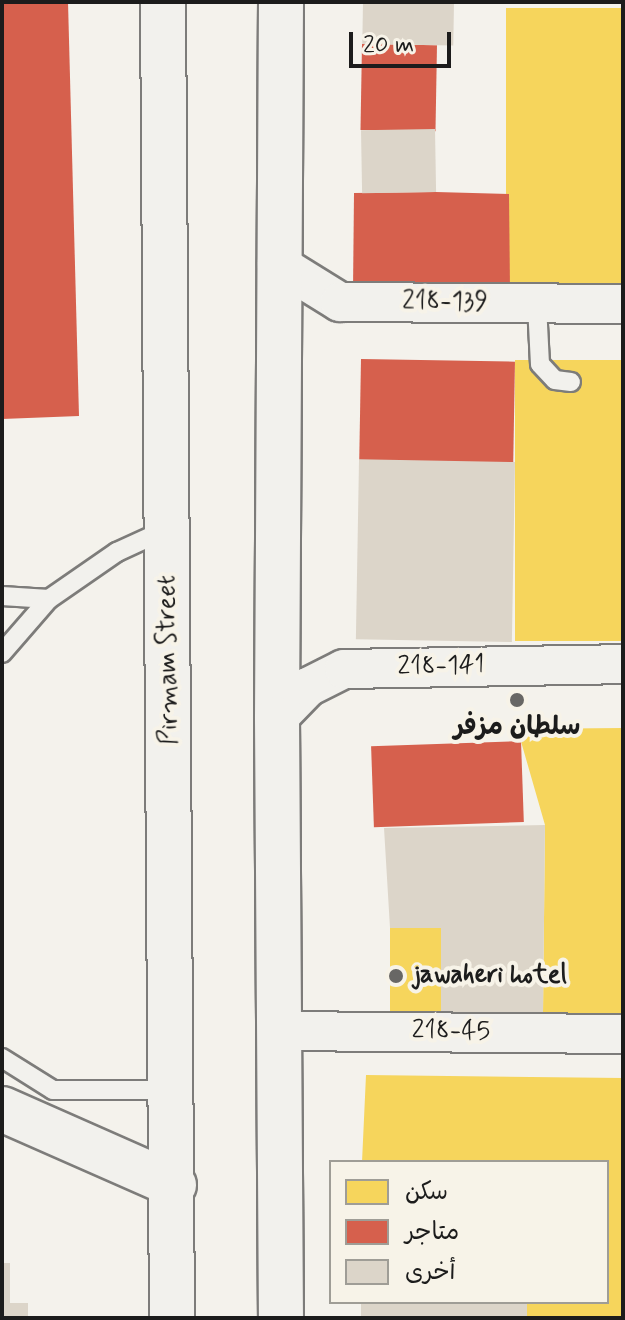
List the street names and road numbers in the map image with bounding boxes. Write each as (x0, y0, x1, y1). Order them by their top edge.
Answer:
street label: 218-139 (402, 287, 488, 319)
street label: Pirmam Street (152, 573, 186, 747)
street label: 218-141 (397, 651, 485, 683)
street label: 218-45 (411, 1016, 491, 1048)

